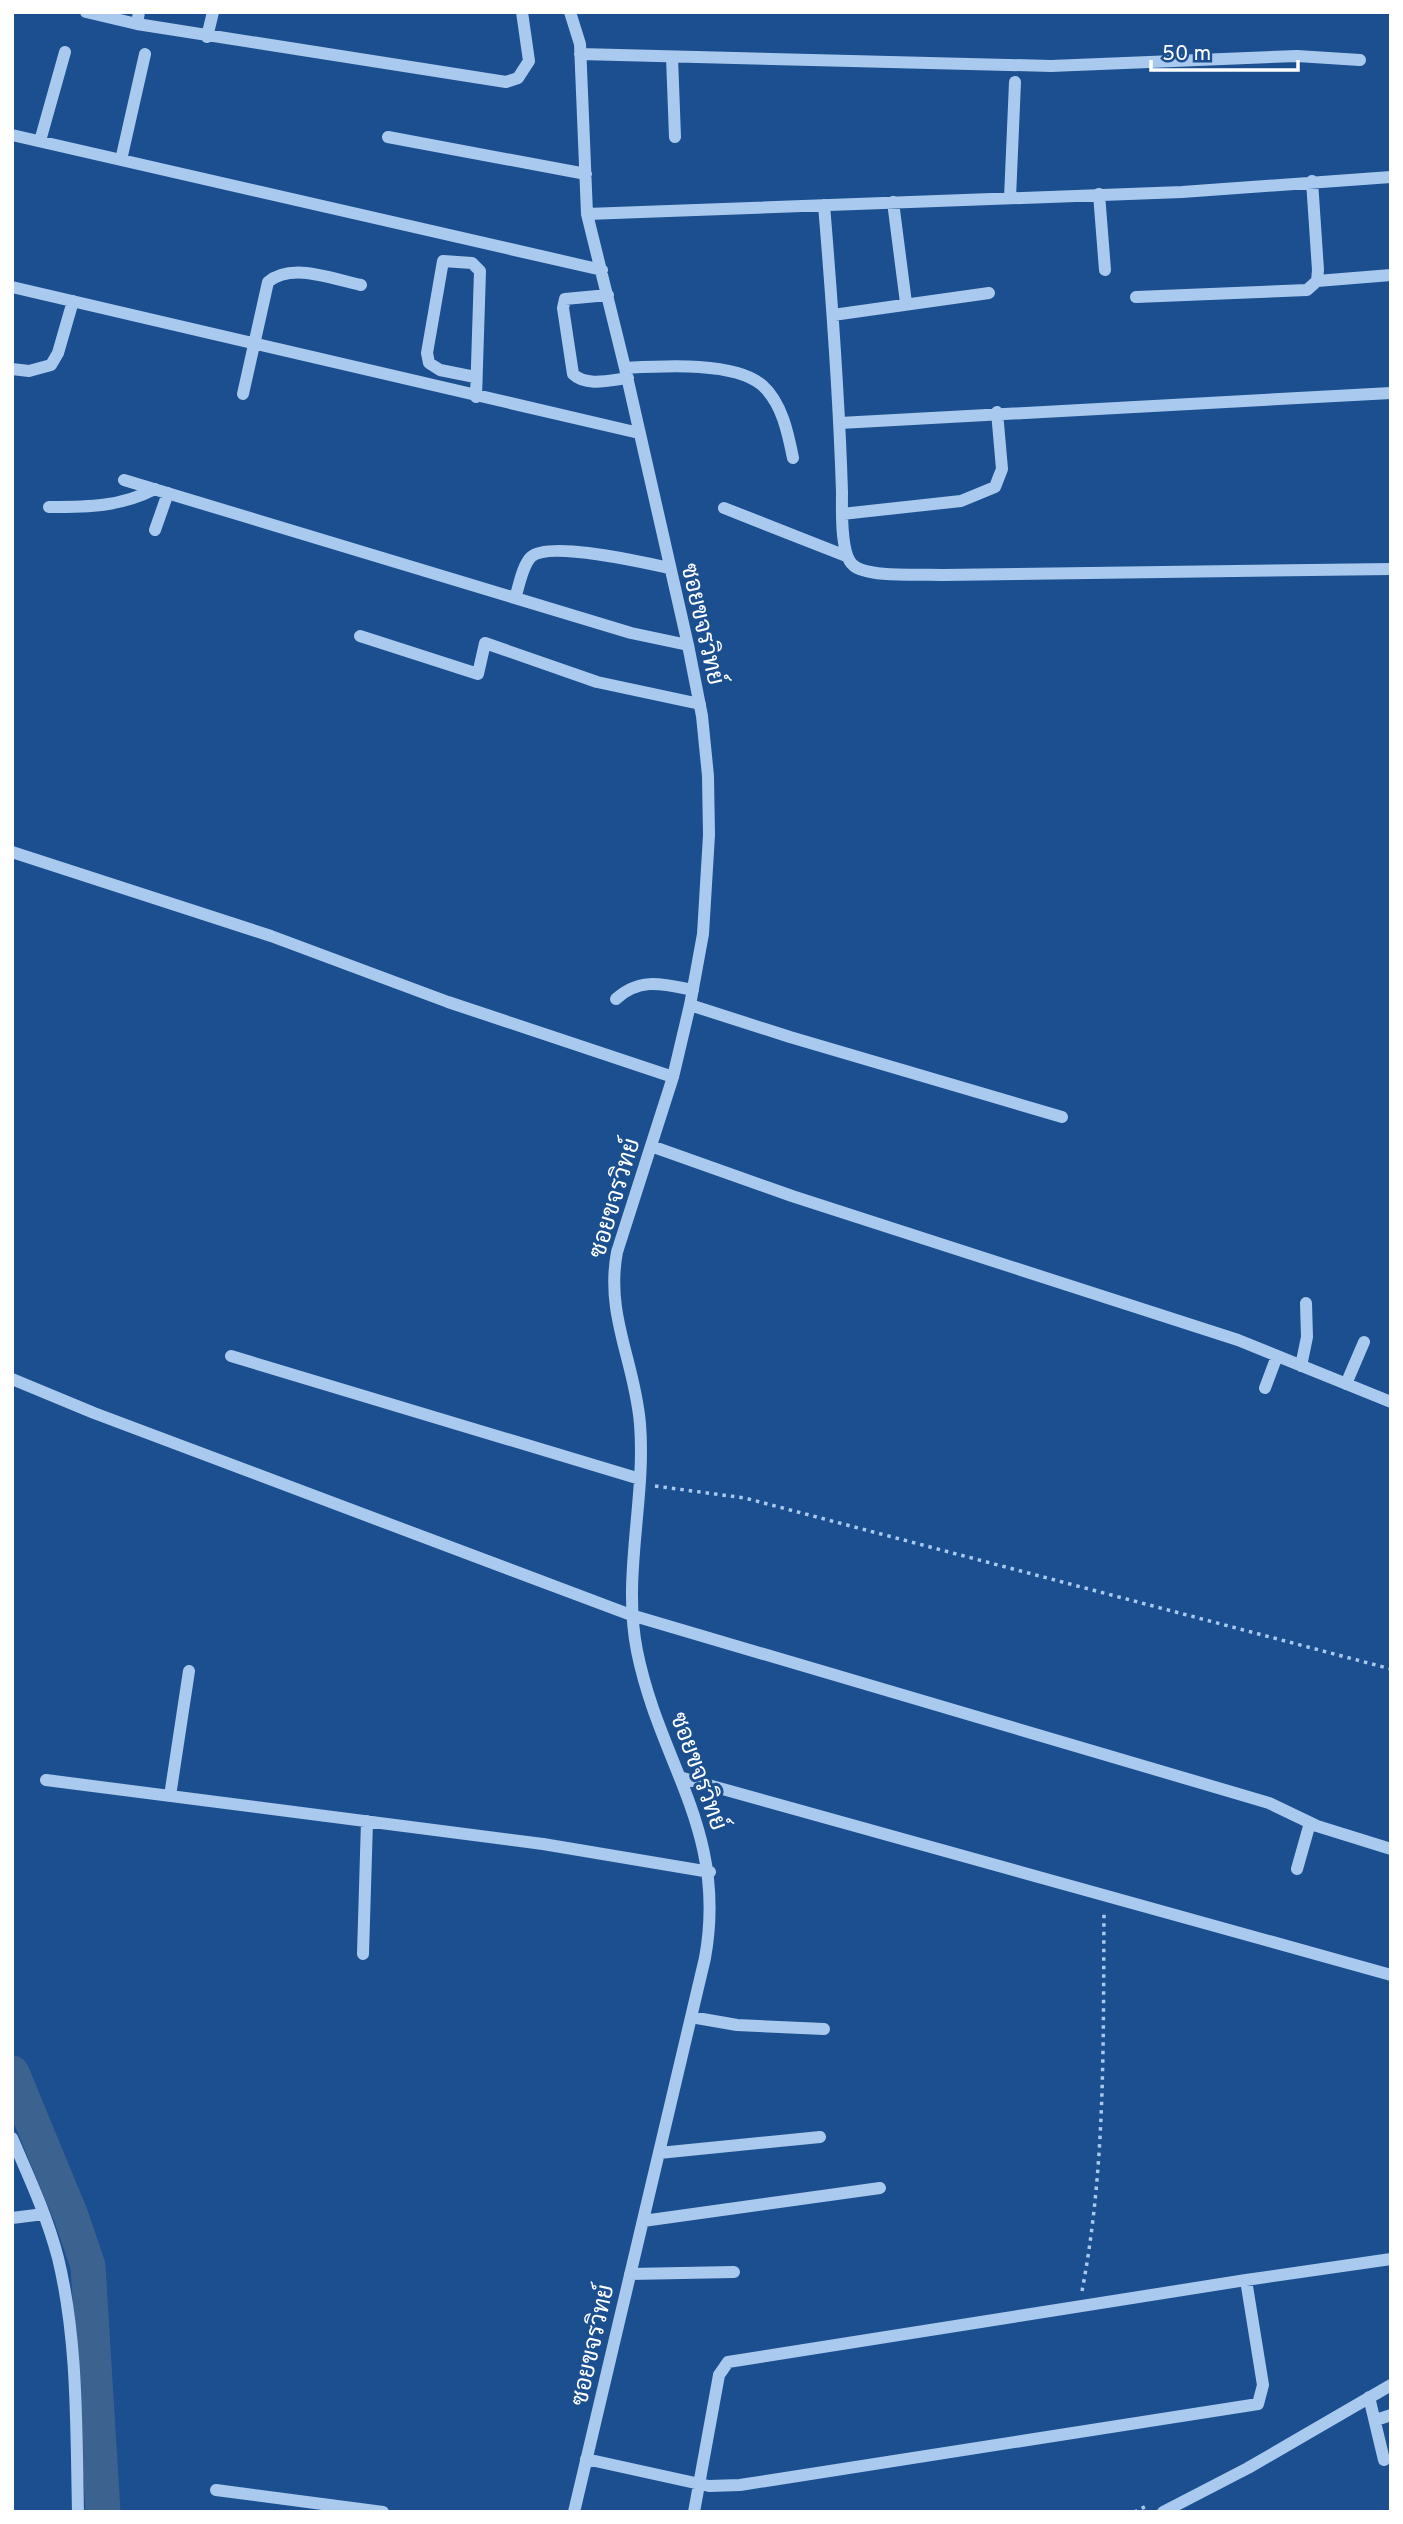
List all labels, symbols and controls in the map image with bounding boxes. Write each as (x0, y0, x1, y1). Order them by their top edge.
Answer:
scale bar (1151, 28, 1298, 72)
text: 50 m (1162, 41, 1211, 68)
street label: ซอยขจรวิทย์ (673, 560, 732, 688)
street label: ซอยขจรวิทย์ (581, 1134, 648, 1262)
street label: ซอยขจรวิทย์ (662, 1707, 735, 1835)
street label: ซอยขจรวิทย์ (563, 2281, 622, 2409)

